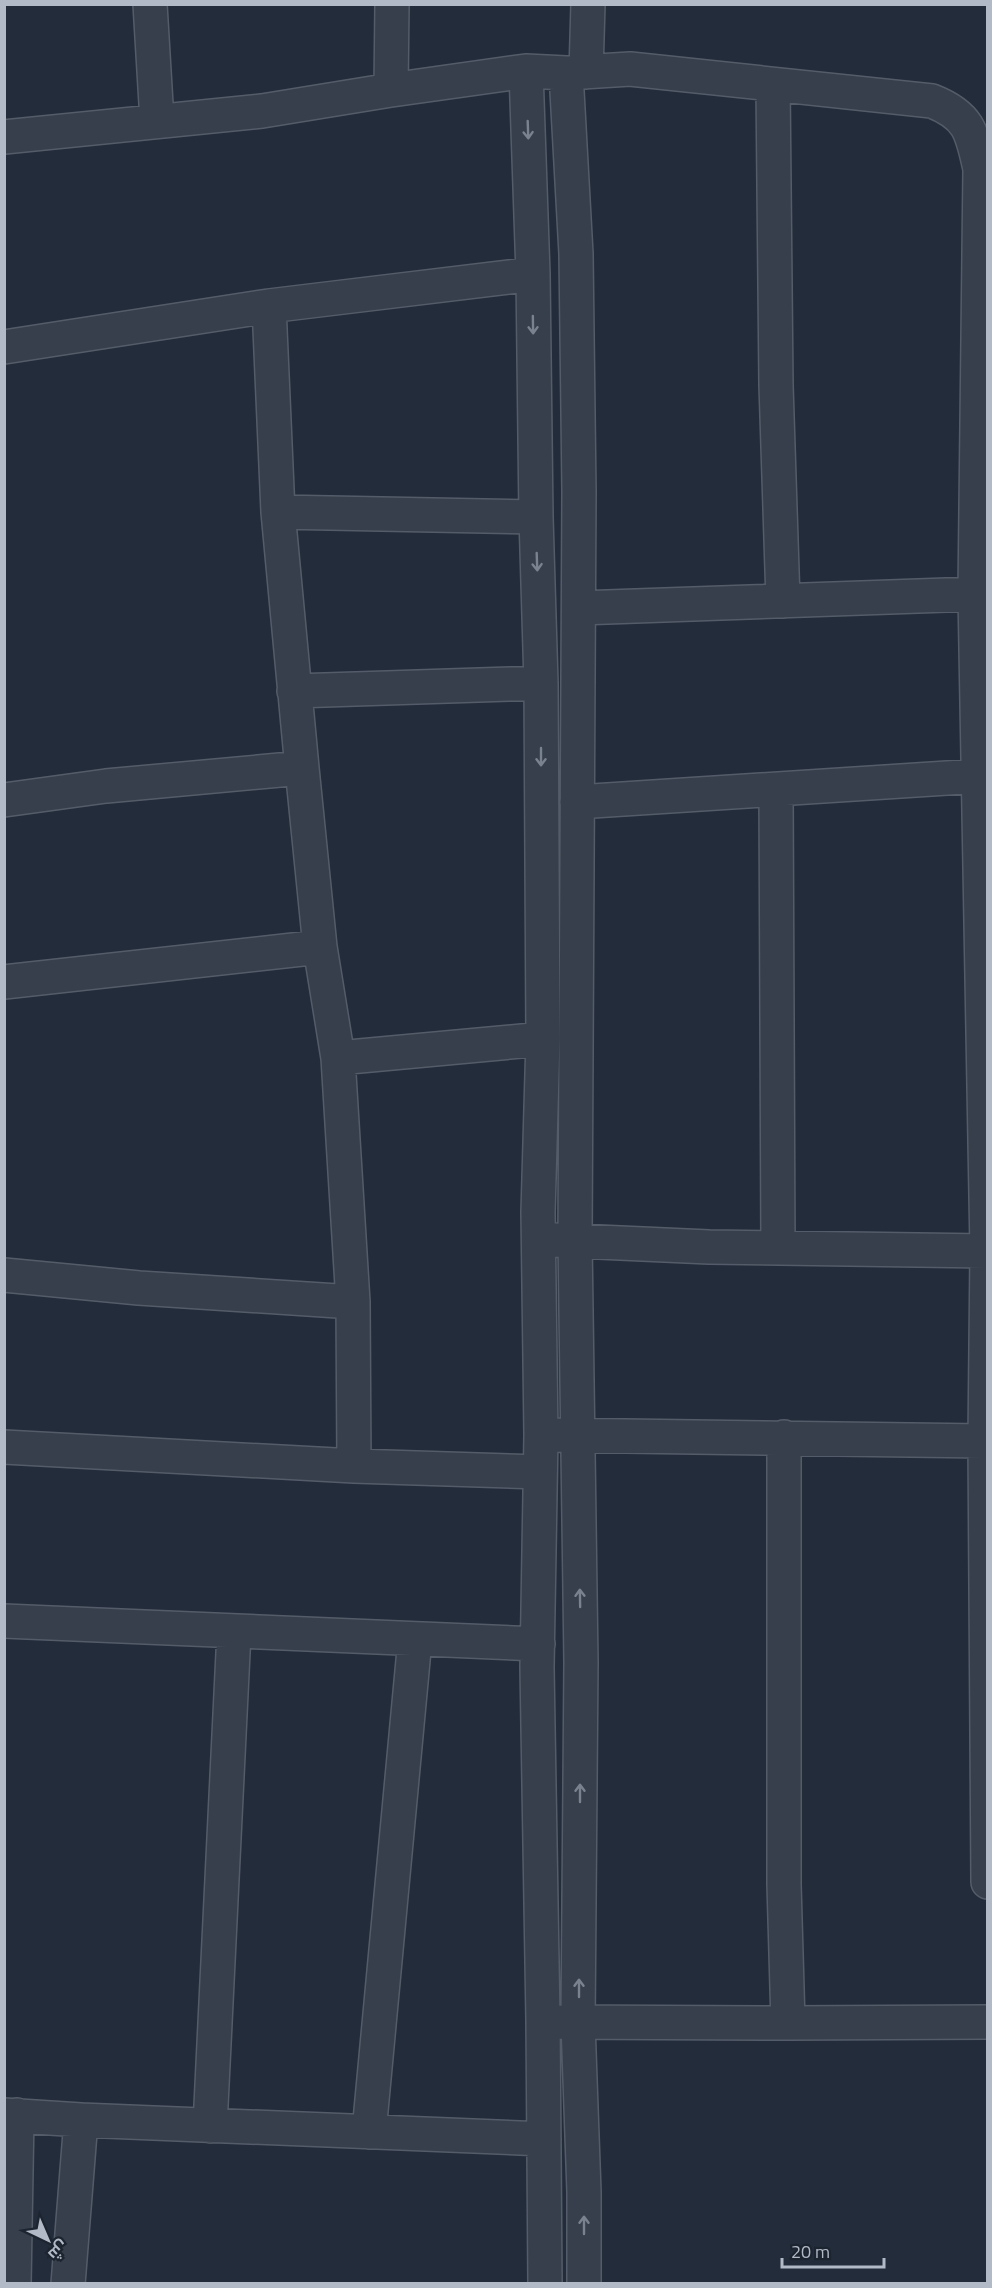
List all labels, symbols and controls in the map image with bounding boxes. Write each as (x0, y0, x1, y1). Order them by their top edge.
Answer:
one-way arrow (522, 119, 533, 139)
one-way arrow (527, 314, 539, 334)
one-way arrow (531, 551, 543, 571)
one-way arrow (535, 746, 547, 766)
one-way arrow (574, 1589, 586, 1609)
one-way arrow (574, 1784, 586, 1804)
one-way arrow (573, 1979, 585, 1999)
north arrow (18, 2210, 78, 2270)
one-way arrow (578, 2216, 590, 2236)
scale bar (782, 2231, 884, 2269)
text: ش (43, 2235, 74, 2267)
text: 20 m (791, 2238, 830, 2265)

